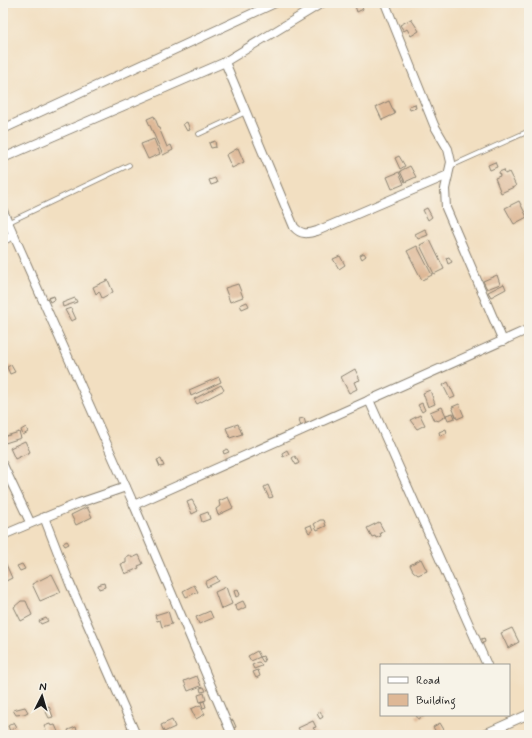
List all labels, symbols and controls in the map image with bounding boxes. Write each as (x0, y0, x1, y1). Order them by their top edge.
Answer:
legend (380, 664, 510, 716)
text: Road (416, 673, 440, 689)
north arrow (22, 676, 62, 716)
text: N (39, 680, 47, 694)
text: Building (416, 693, 456, 710)

